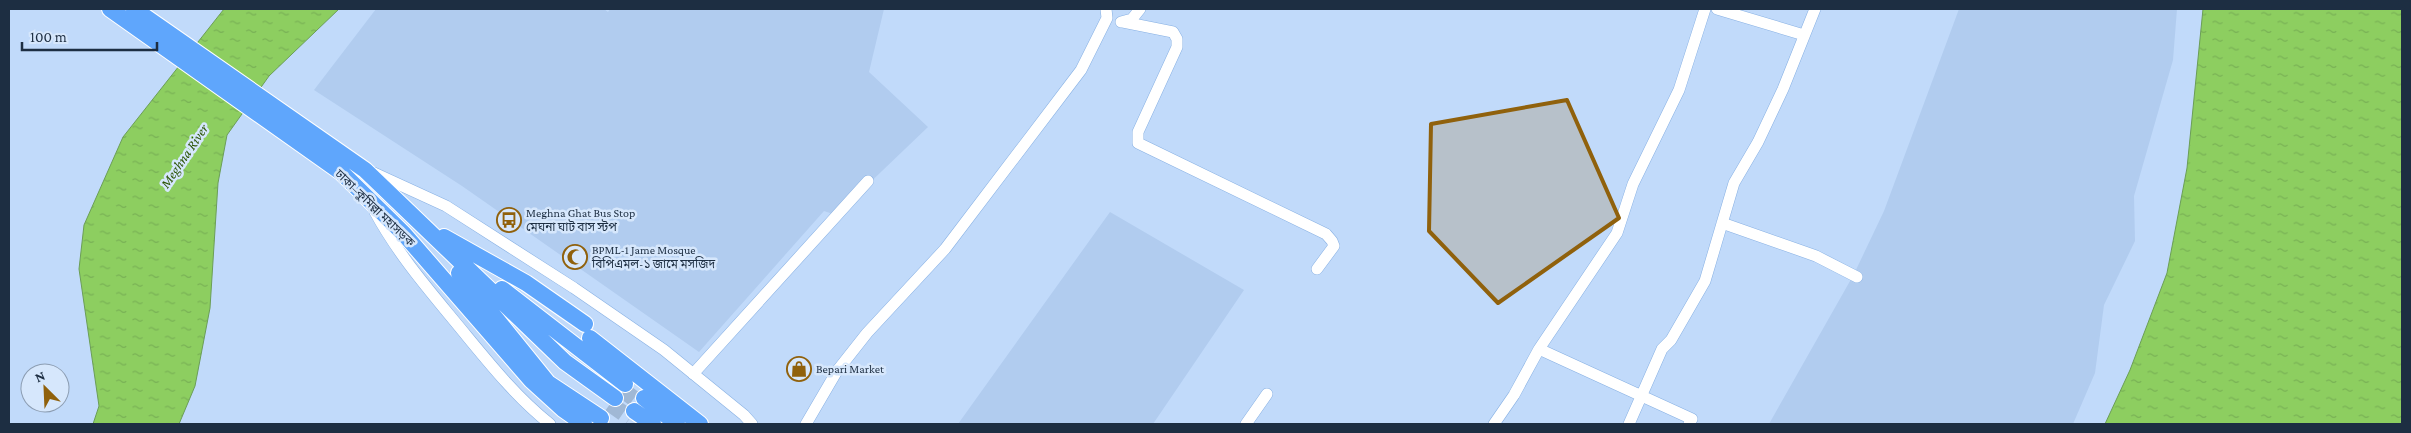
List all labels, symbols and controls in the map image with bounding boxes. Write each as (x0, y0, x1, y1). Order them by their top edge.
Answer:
scale bar (22, 20, 158, 52)
text: 100 m (30, 29, 67, 45)
water label: Meghna River (156, 120, 212, 192)
street label: ঢাকা–কুমিল্লা মহাসড়ক (331, 165, 418, 250)
place label: Meghna Ghat Bus Stop মেঘনা ঘাট বাস স্টপ (526, 206, 635, 234)
bus stop icon: Meghna Ghat Bus Stop মেঘনা ঘাট বাস স্টপ (496, 207, 522, 233)
place label: BPML-1 Jame Mosque বিপিএমল-১ জামে মসজিদ (591, 243, 716, 271)
mosque icon: BPML-1 Jame Mosque বিপিএমল-১ জামে মসজিদ (562, 244, 588, 270)
shop icon: Bepari Market (786, 356, 812, 382)
place label: Bepari Market (816, 362, 885, 376)
north arrow (20, 363, 70, 413)
text: N (32, 367, 48, 385)

